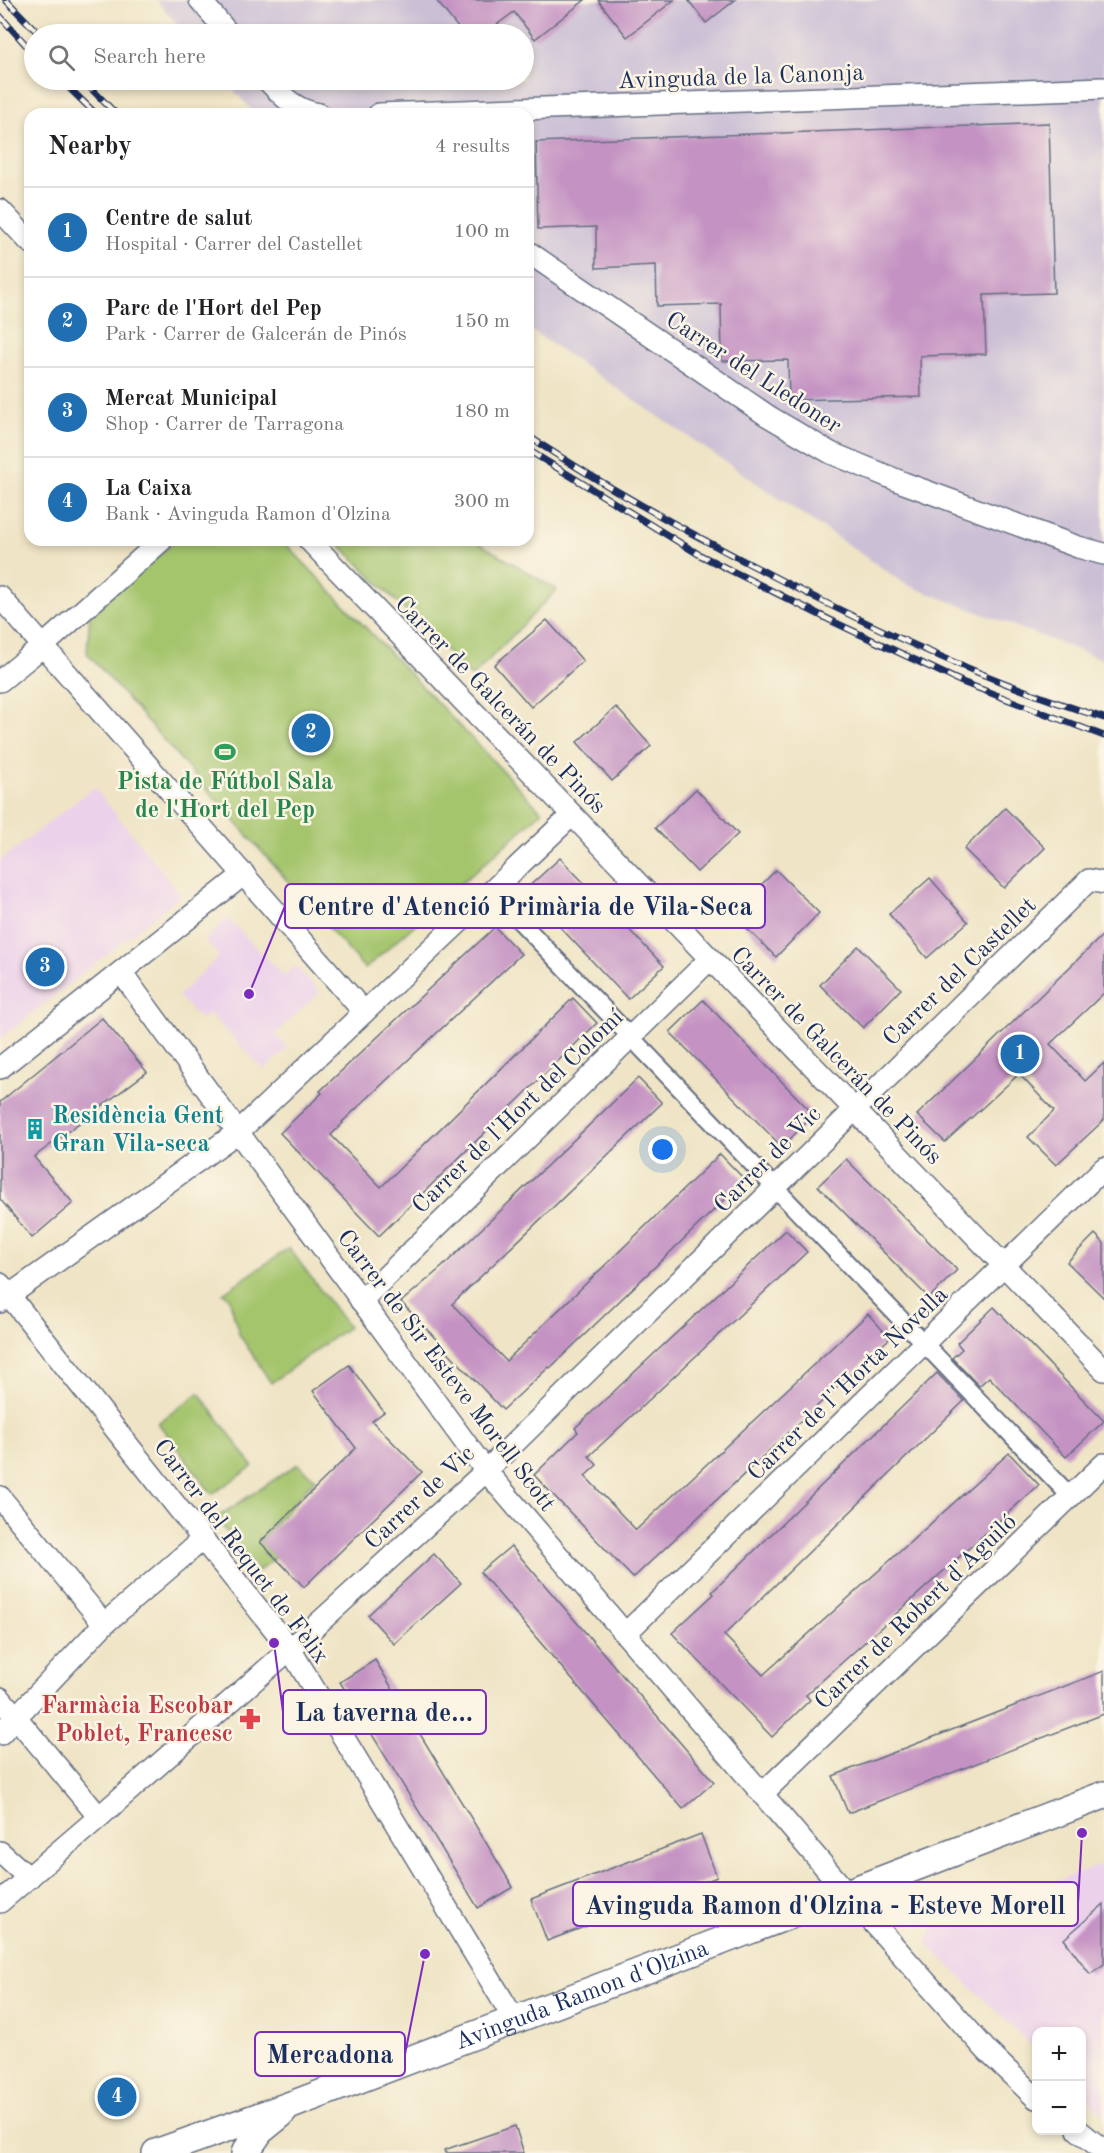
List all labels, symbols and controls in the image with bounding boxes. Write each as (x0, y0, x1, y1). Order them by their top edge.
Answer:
search box (24, 24, 534, 90)
icon: search (45, 41, 78, 74)
text: Search here (93, 46, 206, 68)
street label: Avinguda de la Canonja (617, 62, 865, 94)
text: Nearby (48, 134, 132, 160)
text: 4 results (435, 137, 510, 157)
text: Centre de salut (105, 208, 252, 230)
text: 1 (62, 222, 73, 242)
text: 100 m (454, 222, 510, 242)
text: Hospital · Carrer del Castellet (105, 235, 363, 255)
text: Parc de l'Hort del Pep (105, 298, 322, 320)
street label: Carrer del Lledoner (661, 308, 845, 439)
text: 2 (62, 312, 73, 332)
text: 150 m (454, 312, 510, 332)
text: Park · Carrer de Galcerán de Pinós (105, 325, 407, 345)
text: Mercat Municipal (105, 388, 277, 410)
text: 3 (62, 402, 73, 422)
text: 180 m (454, 402, 510, 422)
text: Shop · Carrer de Tarragona (105, 415, 344, 435)
text: La Caixa (105, 478, 192, 500)
text: 4 (62, 492, 73, 512)
text: 300 m (454, 492, 510, 512)
text: Bank · Avinguda Ramon d'Olzina (105, 505, 391, 525)
street label: Carrer de Galcerán de Pinós (389, 592, 610, 819)
pin: 2 (292, 710, 330, 756)
sports icon: Pista de Fútbol Sala de l'Hort del Pep (213, 740, 237, 764)
place label: Pista de Fútbol Sala de l'Hort del Pep (117, 771, 333, 823)
callout: Centre d'Atenció Primària de Vila-Seca (285, 884, 765, 928)
street label: Carrer del Castellet (879, 894, 1041, 1051)
text: Centre d'Atenció Primària de Vila-Seca (297, 895, 753, 921)
street label: Carrer de Galcerán de Pinós (725, 943, 946, 1170)
pin: 3 (26, 944, 64, 990)
street label: Carrer de l'Hort del Colomí (409, 1005, 629, 1219)
pin: 1 (1000, 1032, 1040, 1076)
street label: Carrer de Vic (710, 1102, 826, 1218)
place label: Residència Gent Gran Vila-seca (52, 1105, 224, 1157)
building icon: Residència Gent Gran Vila-seca (23, 1117, 47, 1141)
your location (648, 1135, 677, 1164)
street label: Carrer de Sir Esteve Morell Scott (332, 1226, 559, 1517)
street label: Carrer de l''Horta Novella (744, 1283, 953, 1486)
street label: Carrer del Requet de Fèlix (148, 1435, 333, 1669)
street label: Carrer de Vic (361, 1442, 480, 1555)
street label: Carrer de Robert d'Aguiló (811, 1510, 1022, 1715)
callout: La taverna de... (283, 1690, 486, 1734)
place label: Farmàcia Escobar Poblet, Francesc (41, 1695, 233, 1747)
text: La taverna de... (295, 1701, 473, 1727)
pharmacy icon: Farmàcia Escobar Poblet, Francesc (238, 1707, 262, 1731)
callout: Avinguda Ramon d'Olzina - Esteve Morell (573, 1882, 1078, 1926)
text: Avinguda Ramon d'Olzina - Esteve Morell (584, 1894, 1066, 1920)
street label: Avinguda Ramon d'Olzina (452, 1937, 712, 2055)
map controls (1032, 2027, 1086, 2135)
button: + (1032, 2027, 1086, 2081)
callout: Mercadona (255, 2032, 405, 2076)
text: Mercadona (267, 2043, 393, 2069)
pin: 4 (98, 2074, 136, 2120)
button: − (1032, 2081, 1086, 2135)

